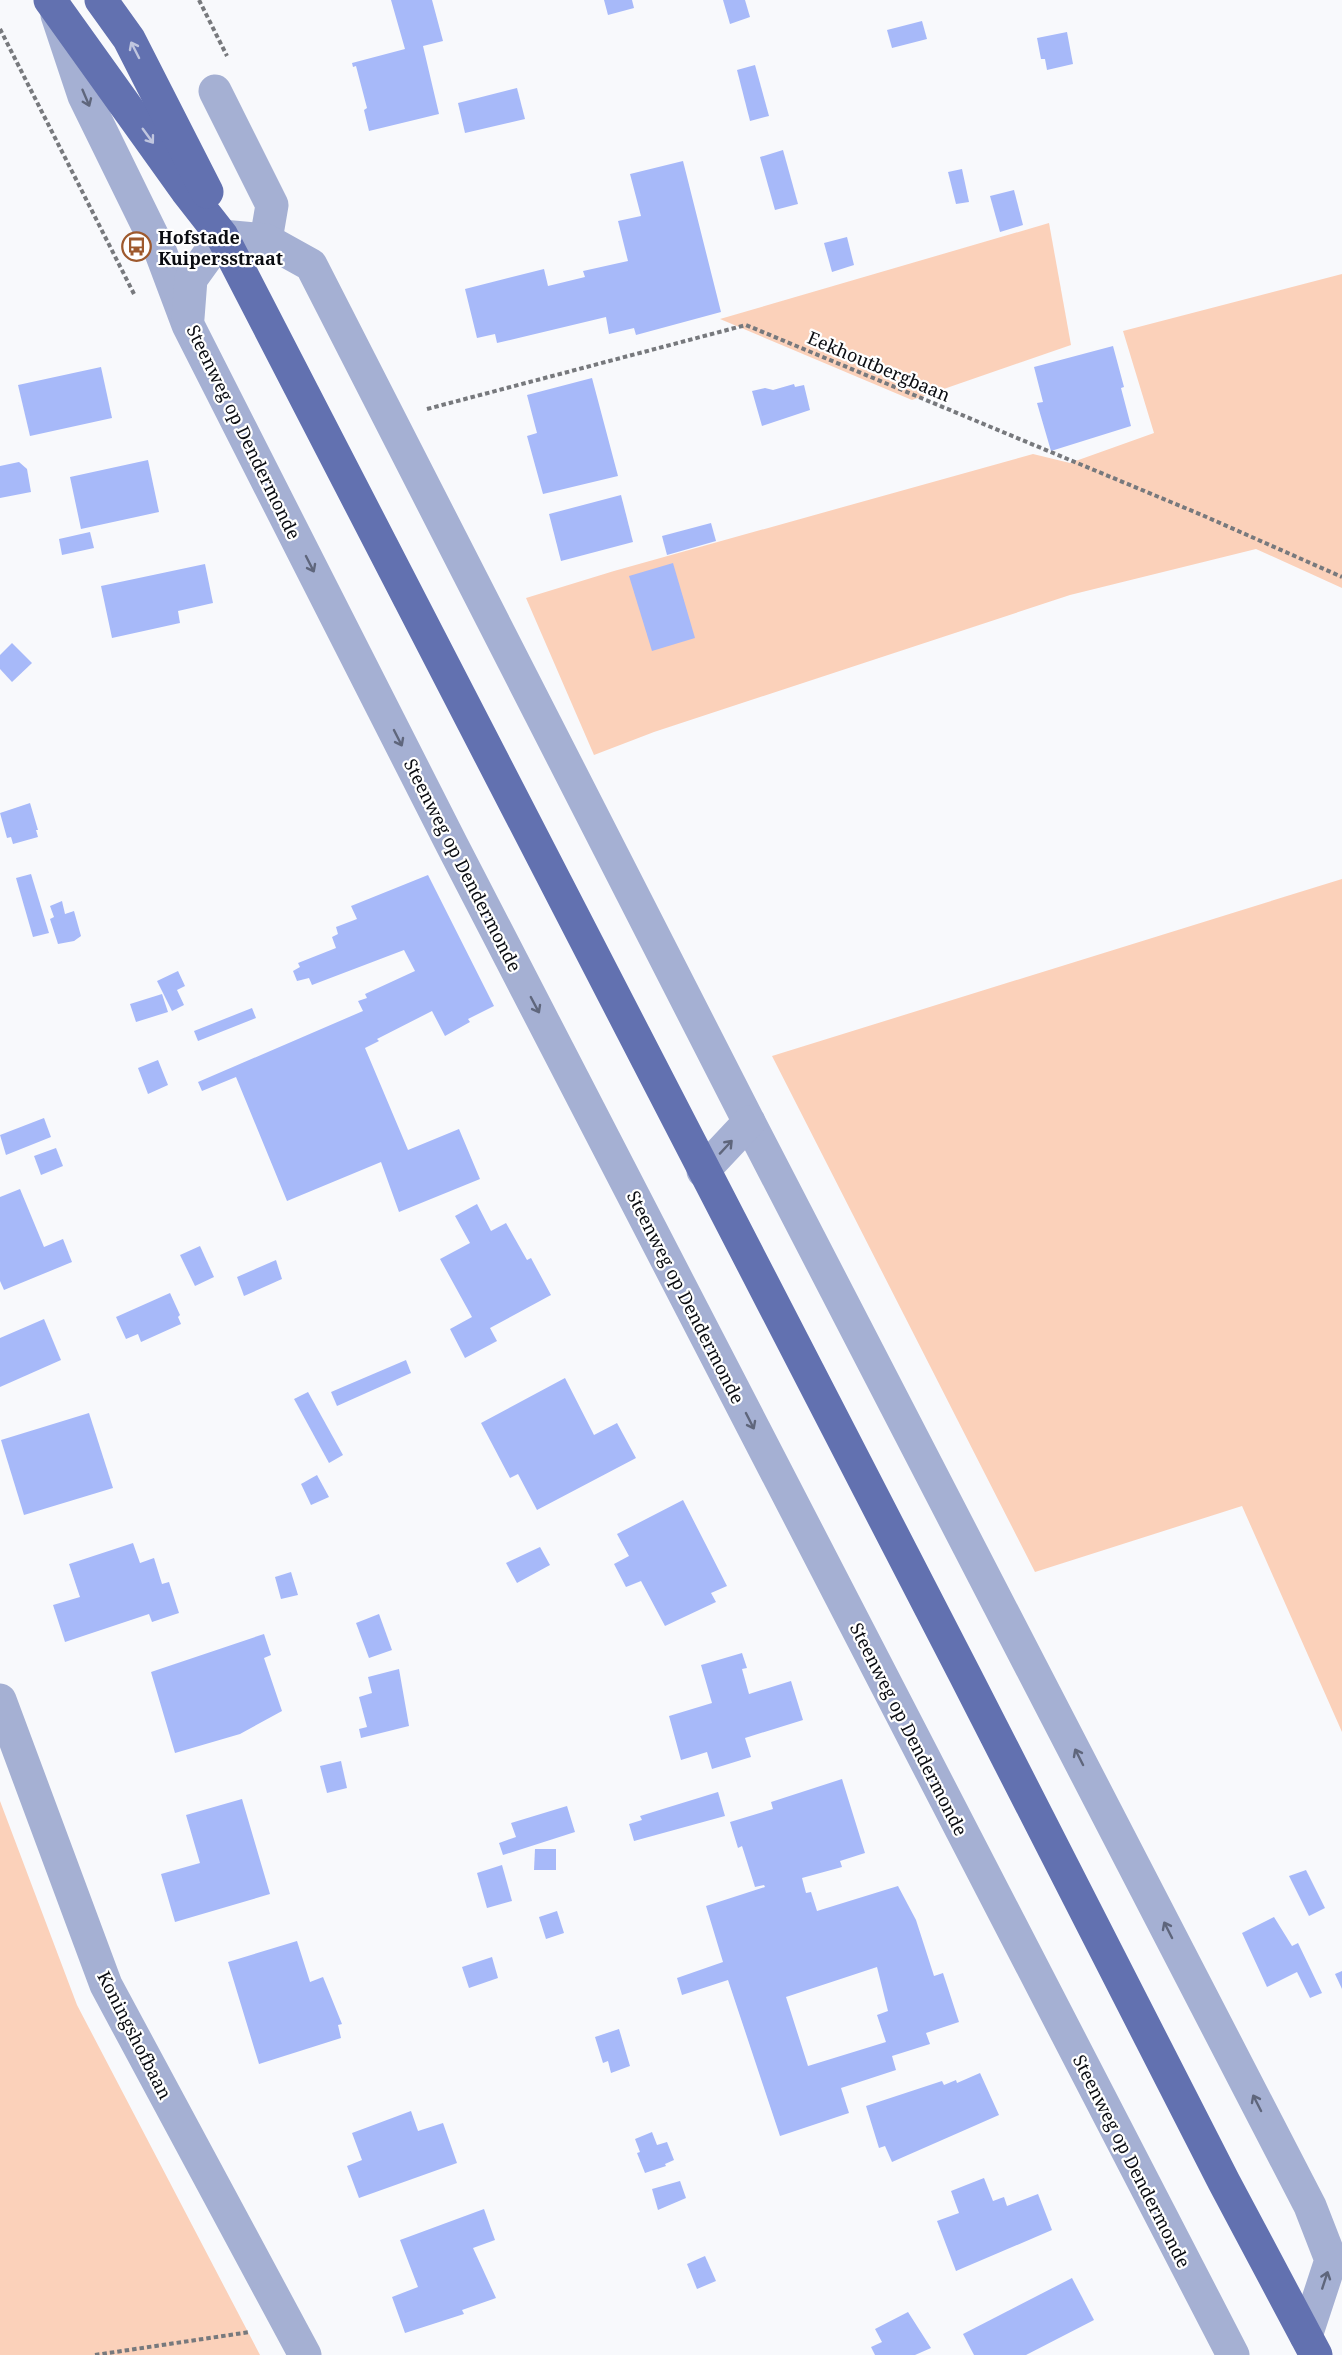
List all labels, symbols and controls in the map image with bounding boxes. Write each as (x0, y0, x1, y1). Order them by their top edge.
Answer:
one-way arrow (129, 42, 141, 60)
one-way arrow (81, 89, 92, 107)
one-way arrow (142, 128, 154, 144)
place label: Hofstade Kuipersstraat (158, 225, 283, 270)
bus stop icon: Hofstade Kuipersstraat (121, 231, 153, 263)
street label: Steenweg op Dendermonde (182, 321, 306, 543)
street label: Eekhoutbergbaan (804, 325, 954, 407)
one-way arrow (304, 555, 316, 573)
one-way arrow (392, 729, 404, 746)
street label: Steenweg op Dendermonde (399, 754, 527, 976)
one-way arrow (530, 995, 542, 1013)
one-way arrow (719, 1139, 733, 1154)
street label: Steenweg op Dendermonde (622, 1186, 750, 1408)
one-way arrow (745, 1411, 756, 1429)
street label: Steenweg op Dendermonde (845, 1618, 973, 1840)
one-way arrow (1073, 1748, 1084, 1766)
one-way arrow (1162, 1922, 1174, 1939)
street label: Koningshofbaan (92, 1967, 178, 2104)
street label: Steenweg op Dendermonde (1068, 2050, 1196, 2272)
one-way arrow (1251, 2095, 1263, 2113)
one-way arrow (1320, 2272, 1331, 2290)

